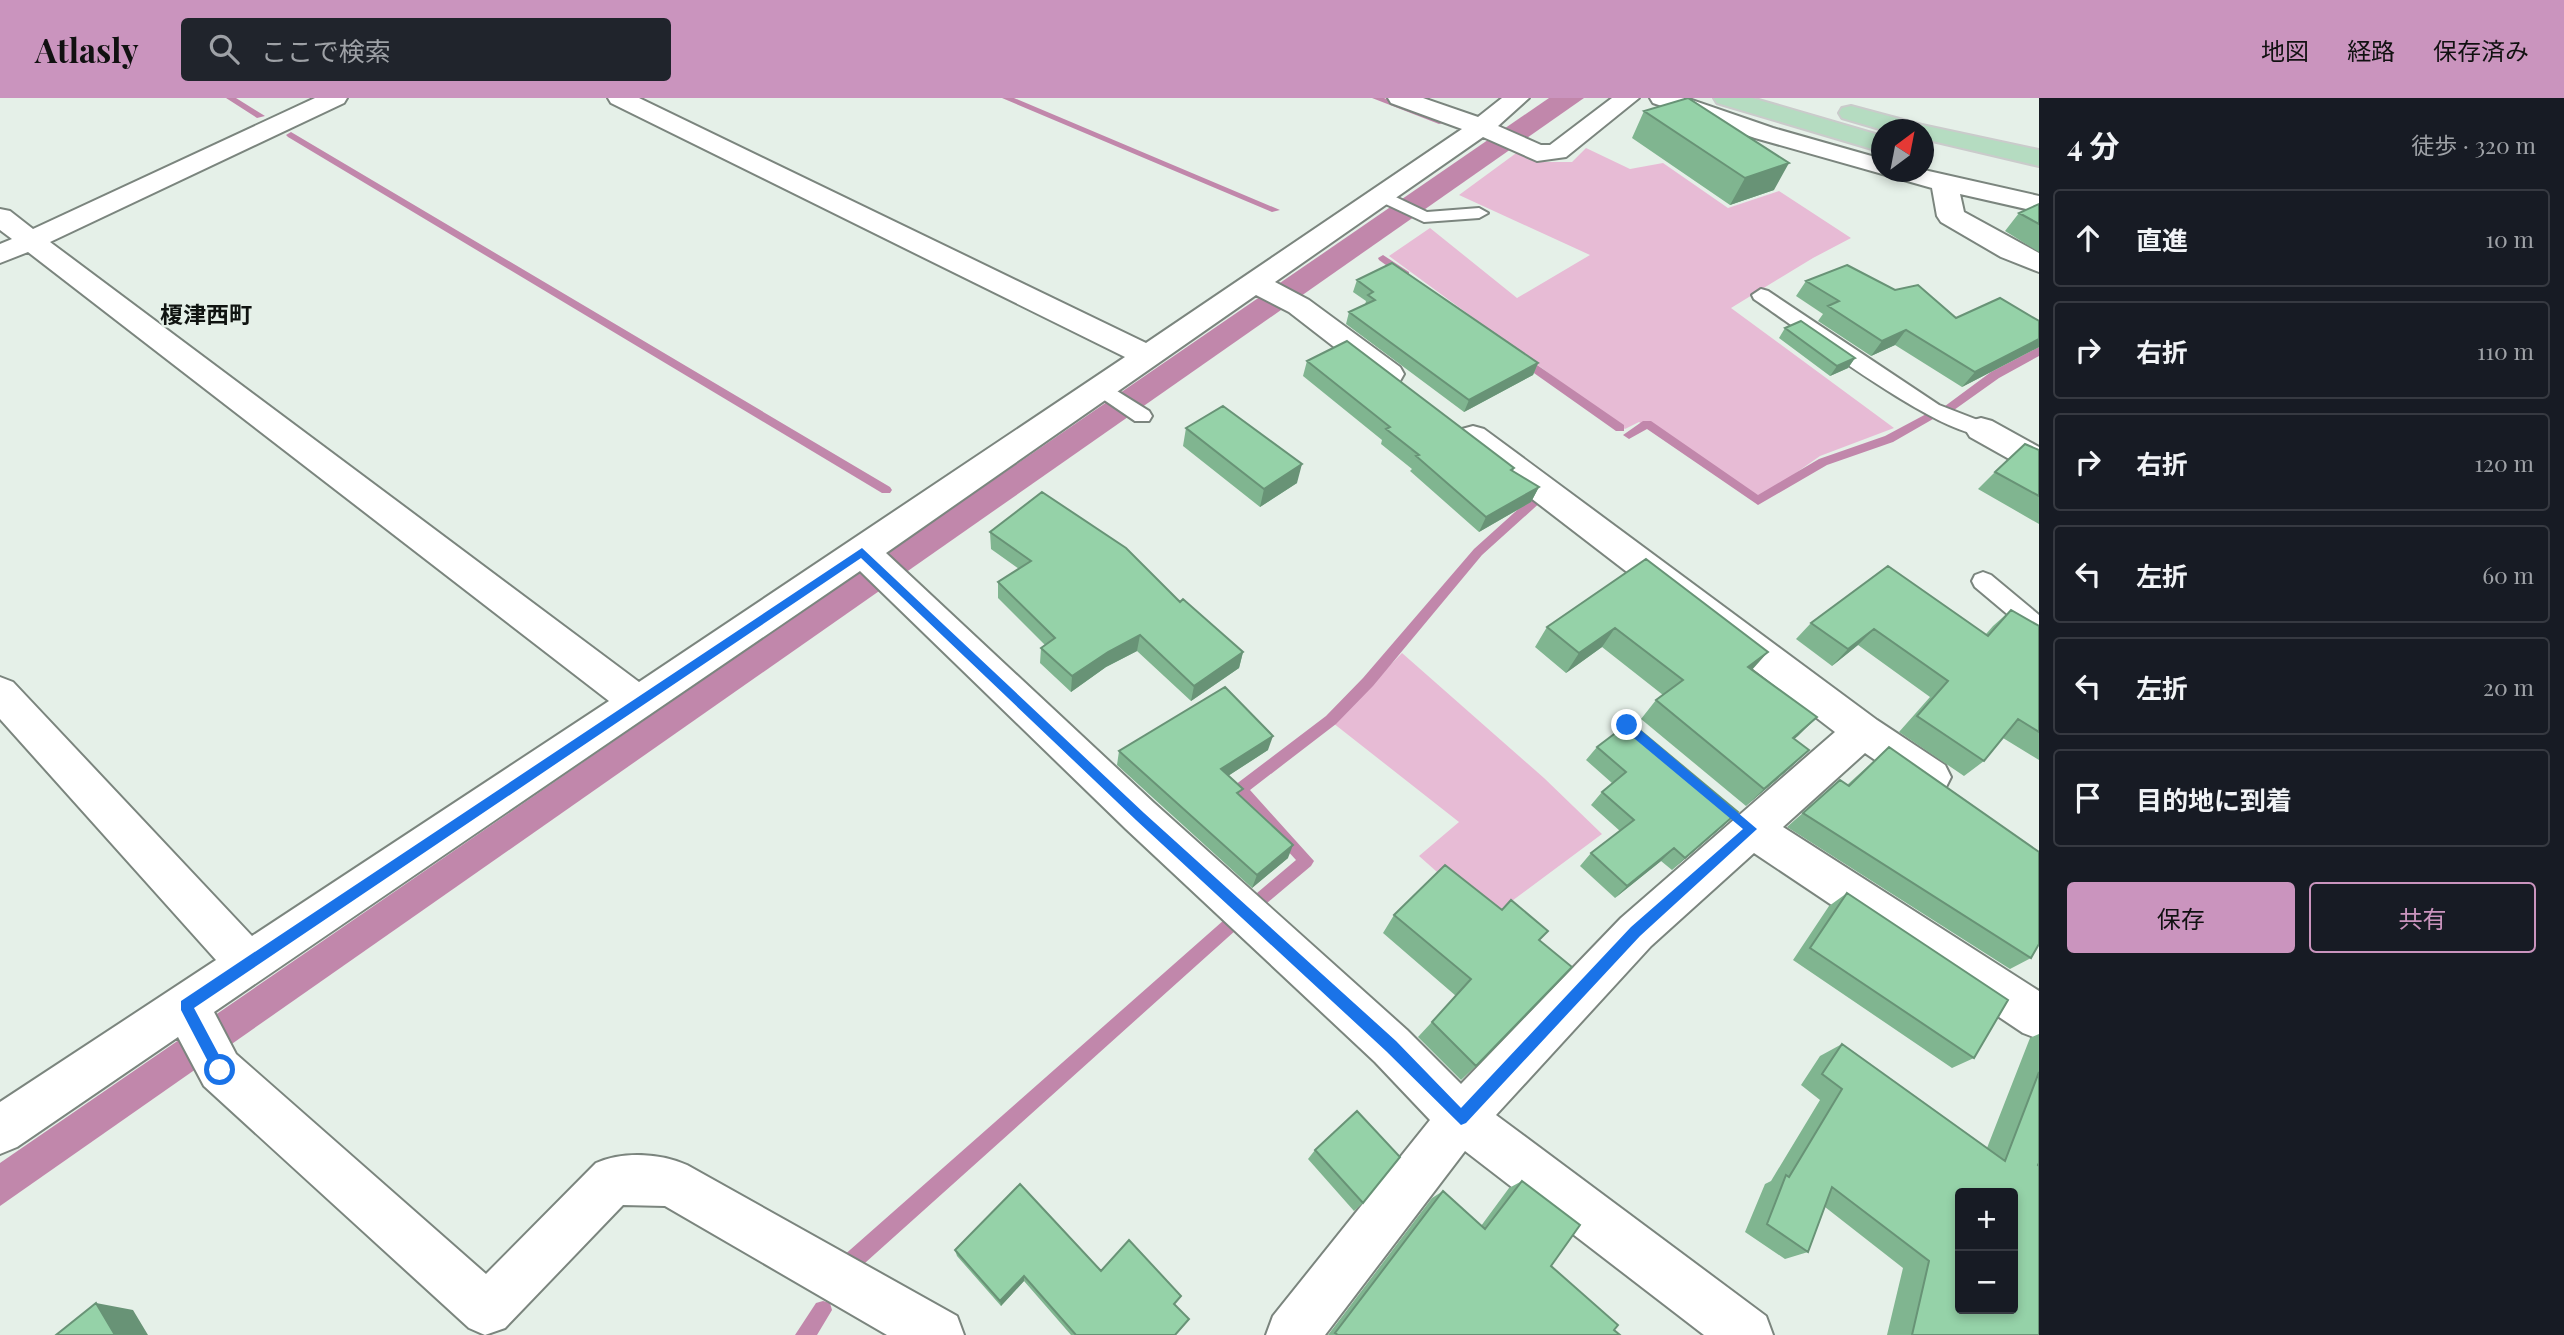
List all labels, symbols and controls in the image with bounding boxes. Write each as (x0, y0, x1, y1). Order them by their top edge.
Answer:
search box (181, 18, 671, 81)
text: Atlasly (35, 27, 139, 71)
icon: search (205, 30, 243, 68)
text: ここで検索 (261, 33, 391, 68)
text: 地図 (2261, 34, 2309, 66)
text: 経路 (2347, 34, 2395, 66)
text: 保存済み (2433, 34, 2529, 66)
north arrow (1871, 119, 1934, 182)
text: 4 分 (2067, 125, 2120, 165)
text: 徒歩 · 320 m (2411, 129, 2536, 160)
icon: ahead (2069, 219, 2107, 257)
text: 直進 (2136, 222, 2188, 257)
text: 10 m (2486, 223, 2534, 254)
district label: 榎津西町 (160, 298, 252, 329)
icon: right (2069, 331, 2107, 369)
text: 右折 (2136, 334, 2188, 369)
text: 110 m (2477, 335, 2534, 366)
icon: right (2069, 443, 2107, 481)
text: 右折 (2136, 446, 2188, 481)
text: 120 m (2475, 447, 2534, 478)
icon: left (2069, 555, 2107, 593)
text: 左折 (2136, 558, 2188, 593)
text: 60 m (2482, 559, 2534, 590)
icon: left (2069, 667, 2107, 705)
text: 左折 (2136, 670, 2188, 705)
text: 20 m (2483, 671, 2534, 702)
route end (1611, 709, 1642, 740)
icon: arrive (2069, 779, 2107, 817)
text: 目的地に到着 (2136, 782, 2292, 817)
button: 保存 (2067, 882, 2295, 953)
button: 共有 (2309, 882, 2536, 953)
route start (204, 1054, 235, 1085)
map controls (1955, 1188, 2018, 1314)
button: + (1955, 1188, 2018, 1251)
button: − (1955, 1251, 2018, 1314)

